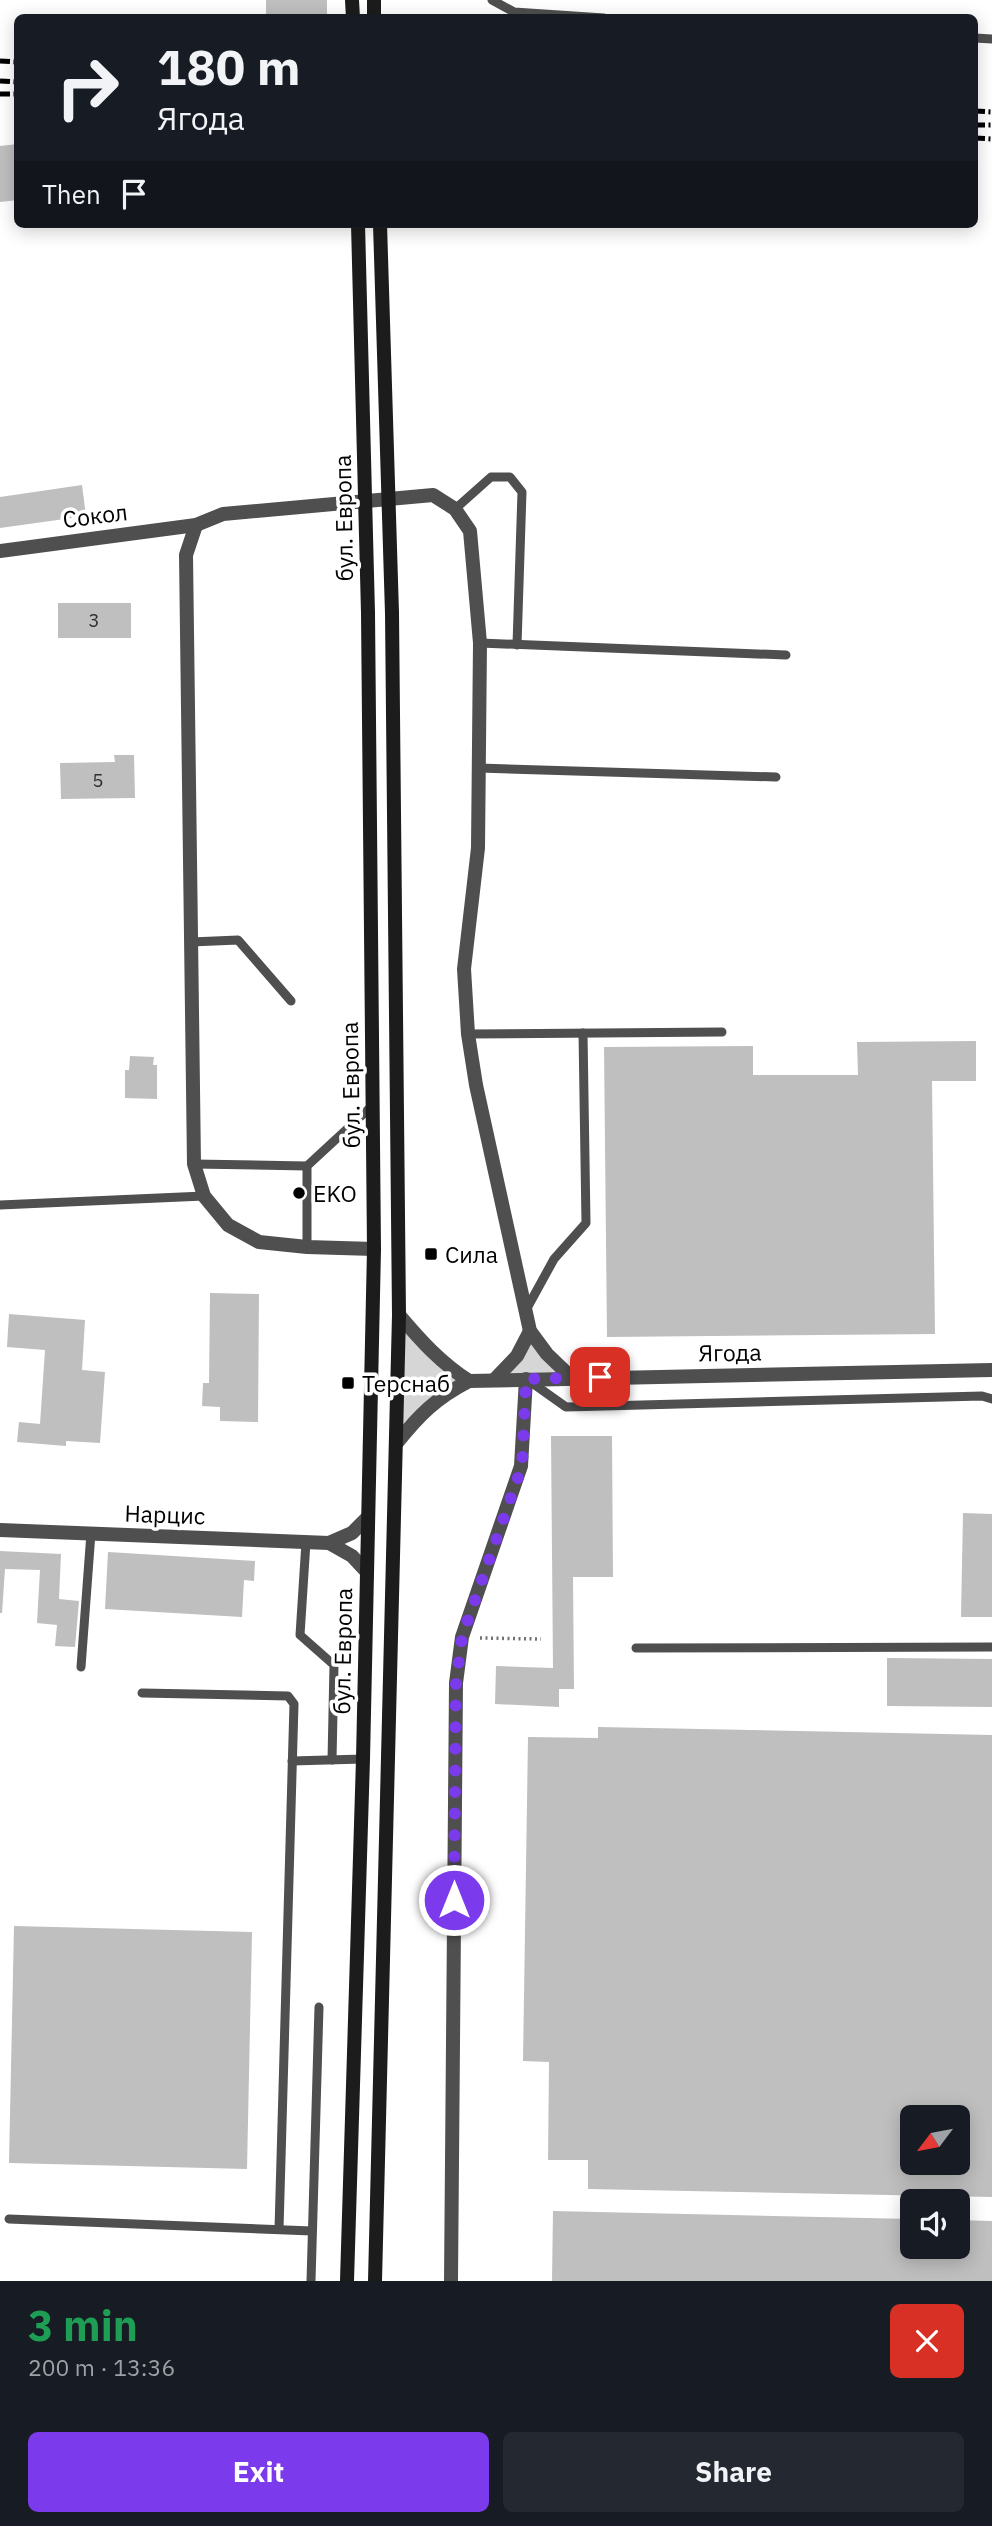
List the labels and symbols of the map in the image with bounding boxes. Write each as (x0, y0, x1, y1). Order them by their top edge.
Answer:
street label: бул. Европа (327, 454, 359, 582)
street label: Сокол (61, 496, 129, 534)
house number: 3 (88, 608, 100, 632)
house number: 5 (92, 768, 104, 792)
street label: бул. Европа (334, 1021, 366, 1149)
place label: EKO (313, 1178, 357, 1208)
marker: EKO (291, 1185, 307, 1201)
place label: Сила (445, 1239, 498, 1269)
marker: Сила (423, 1246, 439, 1262)
street label: Ягода (698, 1336, 762, 1368)
pin (570, 1347, 630, 1407)
place label: Терснаб (362, 1368, 450, 1398)
marker: Терснаб (340, 1375, 356, 1391)
street label: Нарцис (124, 1498, 206, 1530)
street label: бул. Европа (326, 1587, 358, 1715)
position arrow (417, 1863, 491, 1937)
north arrow (900, 2105, 970, 2175)

